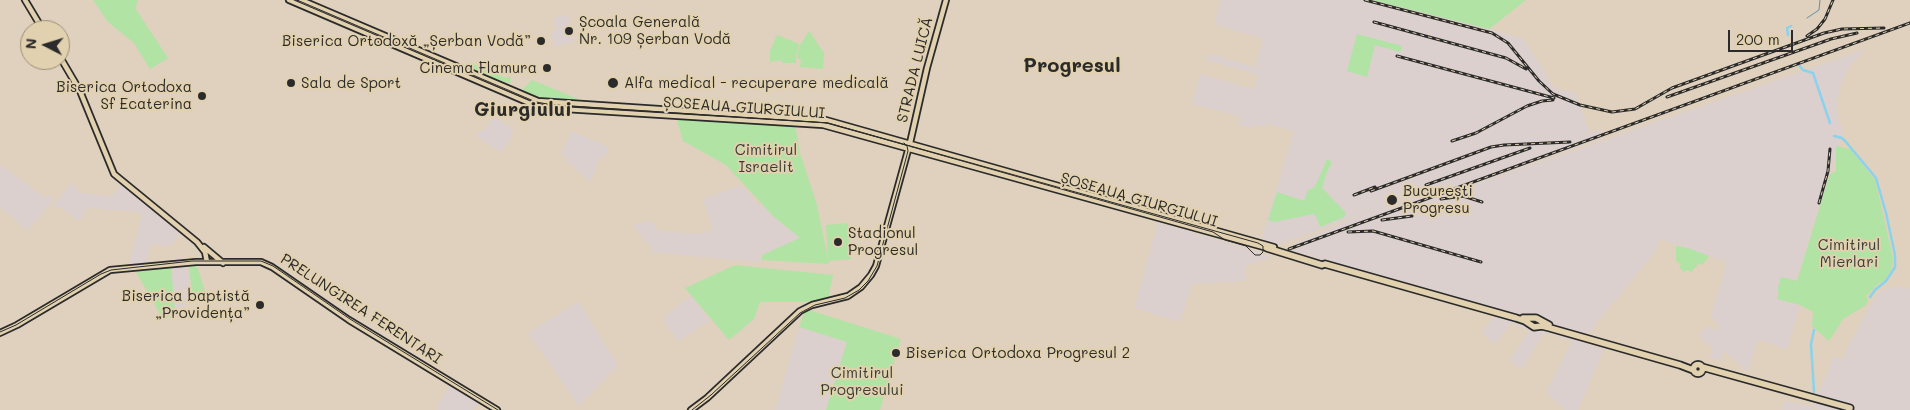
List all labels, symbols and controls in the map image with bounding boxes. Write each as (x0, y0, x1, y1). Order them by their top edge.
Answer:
place label: Școala Generală Nr. 109 Șerban Vodă (579, 13, 731, 48)
street label: STRADA LUICĂ (893, 16, 937, 124)
north arrow (20, 20, 70, 70)
scale bar (1730, 20, 1795, 52)
marker: Școala Generală Nr. 109 Șerban Vodă (563, 25, 575, 37)
text: 200 m (1736, 29, 1780, 49)
place label: Biserica Ortodoxă „Șerban Vodă” (282, 32, 531, 50)
marker: Biserica Ortodoxă „Șerban Vodă” (535, 35, 547, 47)
text: N (21, 38, 40, 50)
district label: Progresul (1023, 54, 1121, 78)
place label: Cinema Flamura (419, 59, 537, 77)
marker: Cinema Flamura (541, 62, 553, 74)
place label: Sala de Sport (301, 74, 401, 92)
place label: Alfa medical - recuperare medicală (624, 74, 889, 92)
marker: Alfa medical - recuperare medicală (606, 76, 620, 90)
marker: Sala de Sport (285, 77, 297, 89)
place label: Biserica Ortodoxa Sf Ecaterina (56, 78, 192, 113)
marker: Biserica Ortodoxa Sf Ecaterina (196, 90, 208, 102)
street label: ȘOSEAUA GIURGIULUI (662, 93, 826, 123)
district label: Giurgiului (474, 98, 572, 122)
park label: Cimitirul Israelit (735, 141, 797, 176)
street label: ȘOSEAUA GIURGIULUI (1058, 169, 1220, 231)
place label: București Progresu (1403, 182, 1473, 217)
marker: București Progresu (1385, 193, 1399, 207)
place label: Stadionul Progresul (848, 224, 918, 259)
marker: Stadionul Progresul (832, 236, 844, 248)
park label: Cimitirul Mierlari (1818, 236, 1880, 271)
street label: PRELUNGIREA FERENTARI (277, 250, 445, 368)
place label: Biserica baptistă „Providența” (122, 287, 250, 322)
marker: Biserica baptistă „Providența” (254, 299, 266, 311)
place label: Biserica Ortodoxa Progresul 2 (906, 344, 1130, 362)
marker: Biserica Ortodoxa Progresul 2 (890, 347, 902, 359)
park label: Cimitirul Progresului (820, 364, 904, 399)

